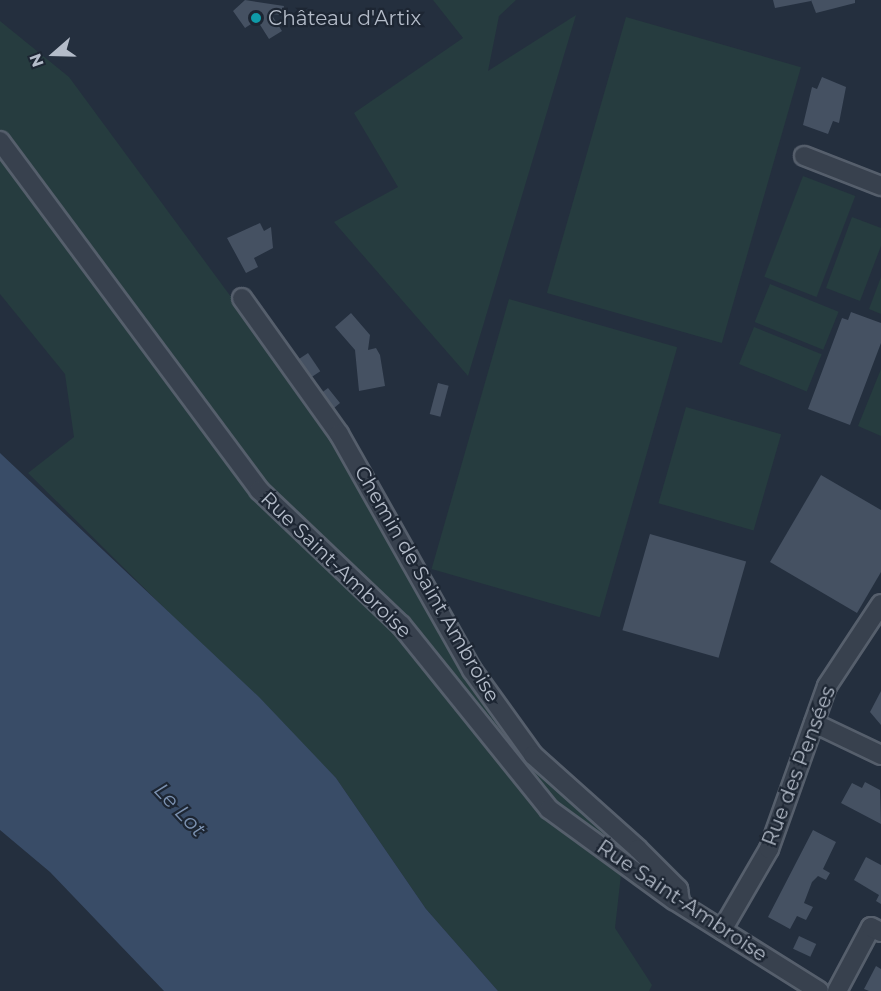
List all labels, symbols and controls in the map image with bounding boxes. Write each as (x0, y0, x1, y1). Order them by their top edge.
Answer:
place label: Château d'Artix (268, 6, 421, 30)
marker: Château d'Artix (249, 11, 263, 25)
north arrow (24, 24, 84, 84)
text: N (25, 51, 48, 70)
street label: Chemin de Saint Ambroise (349, 462, 505, 706)
street label: Rue Saint-Ambroise (256, 487, 416, 643)
street label: Rue des Pensées (757, 683, 841, 849)
water label: Le Lot (149, 778, 211, 842)
street label: Rue Saint-Ambroise (592, 835, 772, 967)

